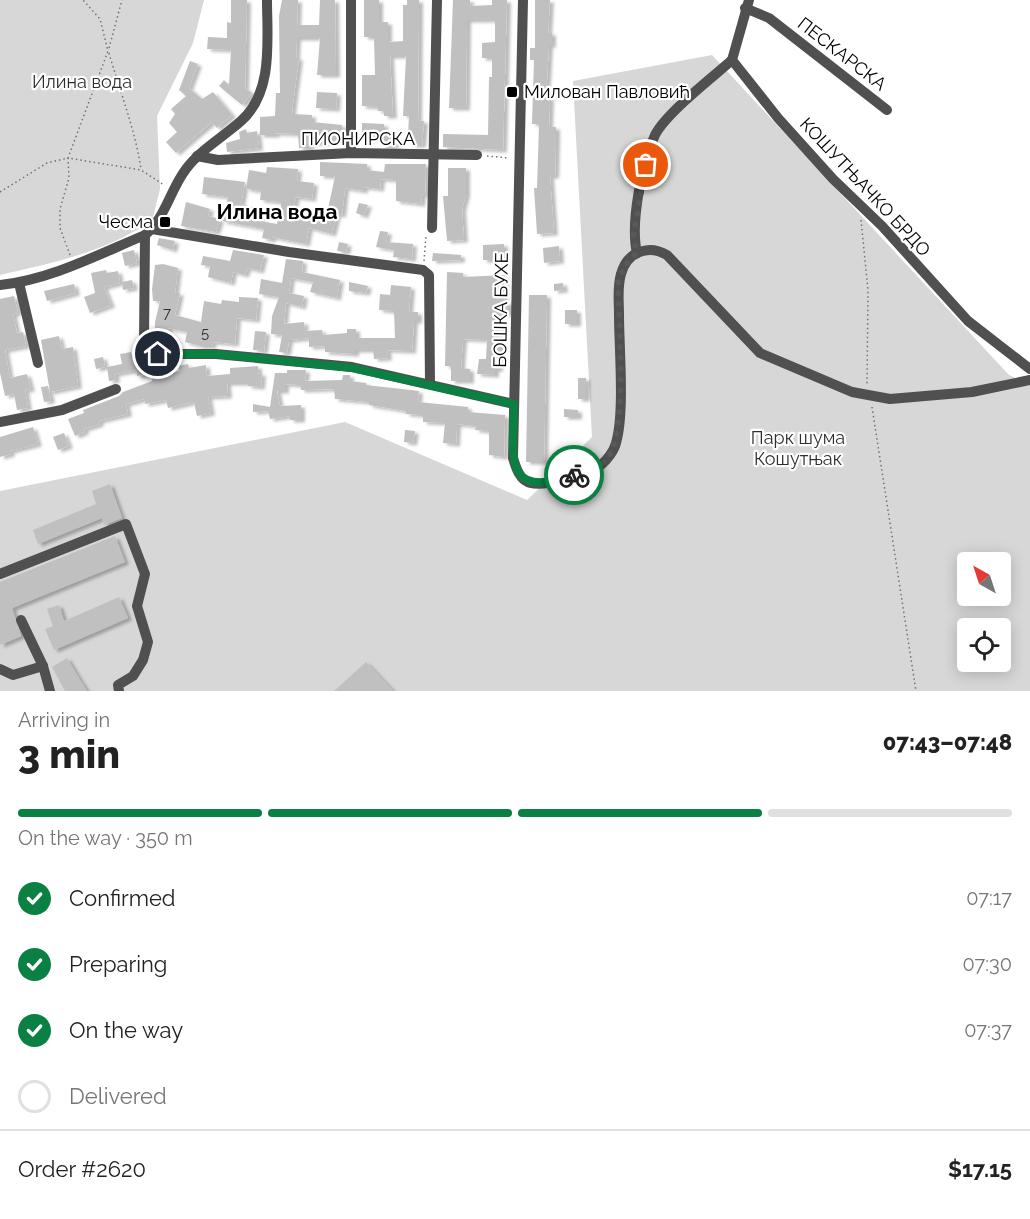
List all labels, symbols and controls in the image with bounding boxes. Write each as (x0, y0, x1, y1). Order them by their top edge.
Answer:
street label: ПЕСКАРСКА (794, 13, 891, 95)
park label: Илина вода (32, 71, 132, 92)
place label: Милован Павловић (524, 81, 690, 102)
marker: Милован Павловић (505, 85, 519, 99)
street label: КОШУТЊАЧКО БРДО (796, 113, 935, 260)
street label: ПИОНИРСКА (301, 128, 415, 149)
pin (620, 139, 671, 190)
icon: bag (629, 148, 662, 181)
district label: Илина вода (216, 199, 338, 224)
place label: Чесма (99, 211, 153, 232)
marker: Чесма (158, 215, 172, 229)
street label: БОШКА БУХЕ (489, 252, 512, 368)
house number: 7 (163, 304, 171, 322)
house number: 5 (201, 324, 209, 342)
pin (132, 328, 183, 379)
icon: home (141, 337, 174, 370)
park label: Парк шума Кошутњак (751, 427, 845, 469)
courier (544, 445, 604, 505)
icon: bike (558, 459, 591, 492)
north arrow (957, 552, 1011, 606)
map controls (957, 552, 1011, 672)
button: locate (957, 618, 1011, 672)
text: Arriving in (18, 708, 110, 732)
text: 07:43–07:48 (883, 729, 1012, 755)
text: 3 min (18, 731, 120, 777)
text: On the way · 350 m (18, 826, 193, 850)
icon: check (18, 882, 51, 915)
text: Confirmed (69, 885, 176, 911)
text: 07:17 (966, 886, 1012, 910)
icon: check (18, 948, 51, 981)
text: Preparing (69, 951, 167, 977)
text: 07:30 (963, 952, 1012, 976)
icon: check (18, 1014, 51, 1047)
text: On the way (69, 1017, 183, 1043)
text: 07:37 (964, 1018, 1012, 1042)
text: Delivered (69, 1083, 167, 1109)
text: Order #2620 (18, 1156, 146, 1182)
text: $17.15 (948, 1156, 1012, 1182)

